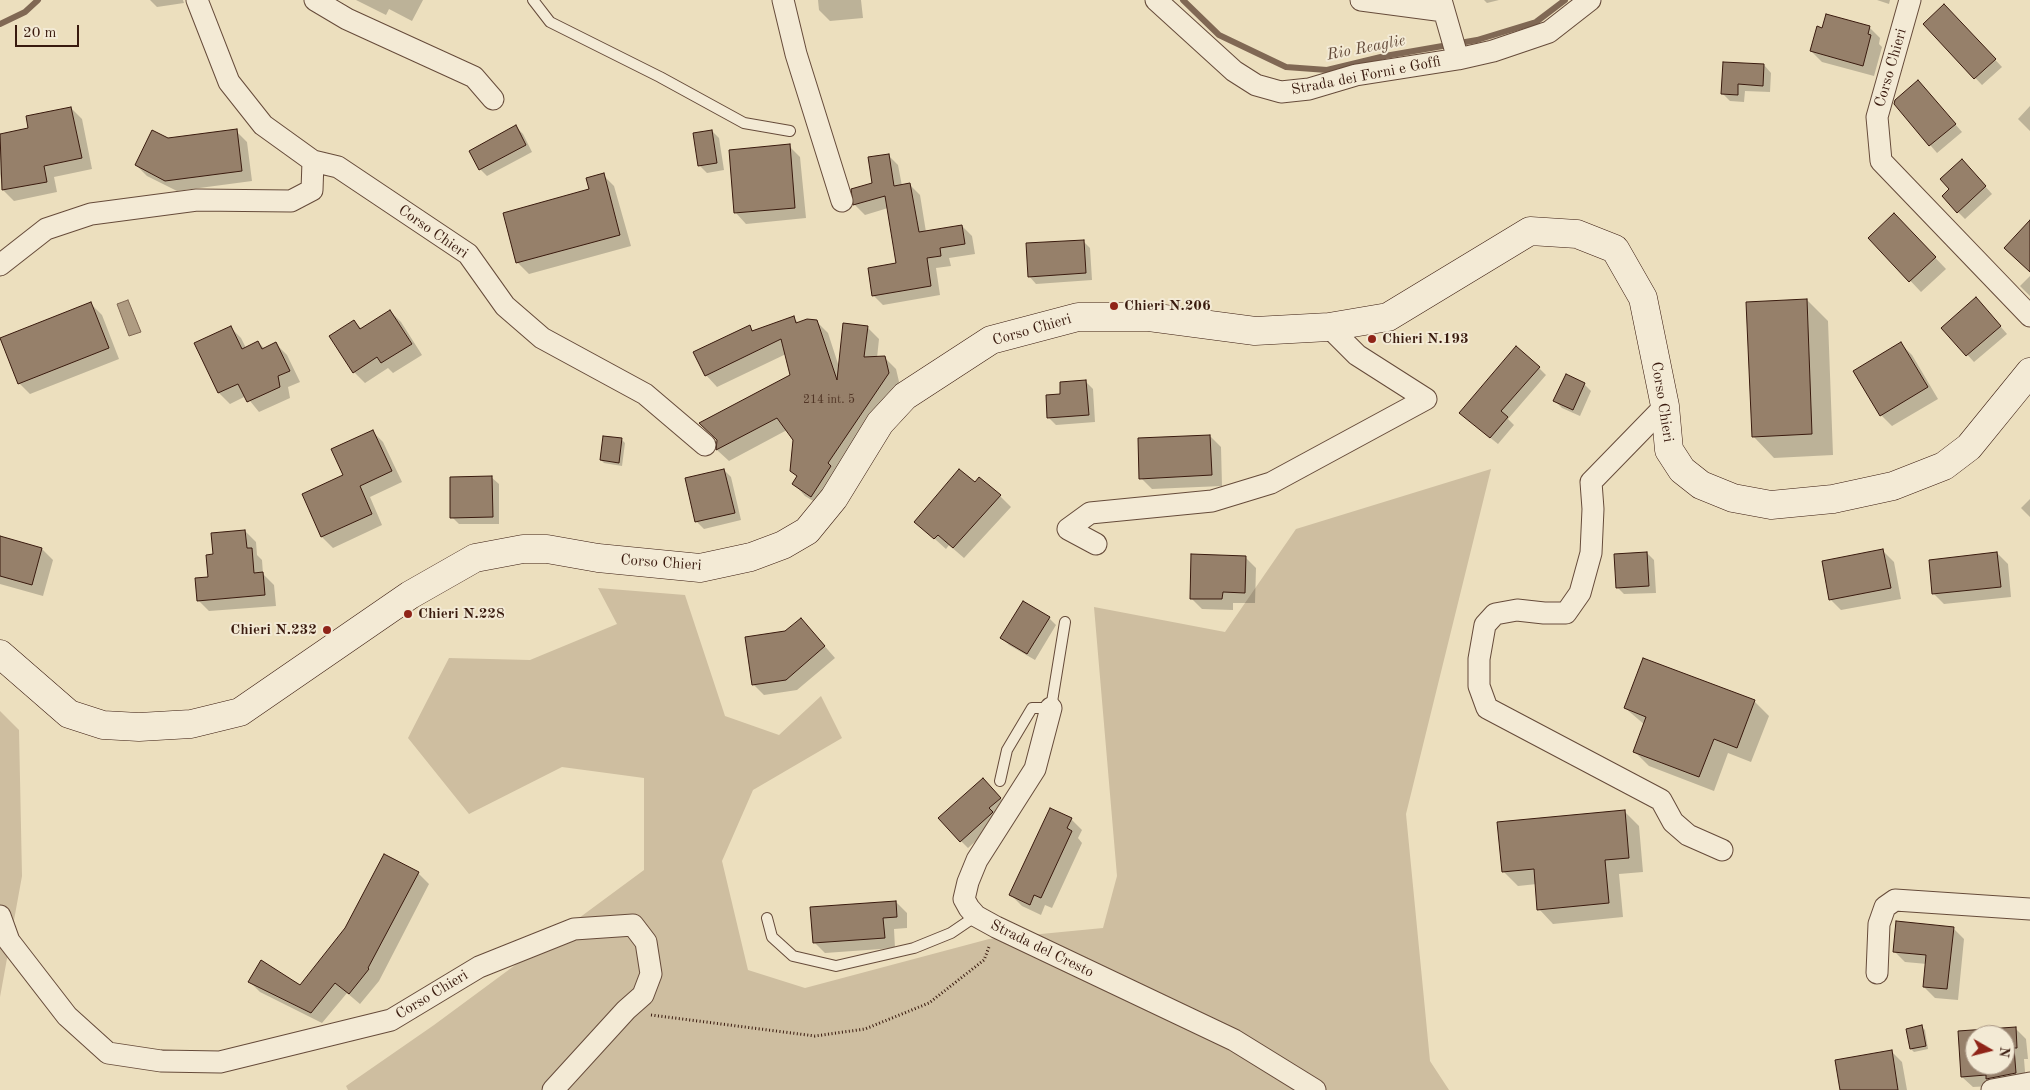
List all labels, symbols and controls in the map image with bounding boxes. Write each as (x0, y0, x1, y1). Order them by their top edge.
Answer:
scale bar (18, 15, 81, 47)
text: 20 m (23, 26, 57, 41)
street label: Corso Chieri (1871, 27, 1911, 109)
water label: Rio Reaglie (1325, 31, 1407, 65)
street label: Strada dei Forni e Goffi (1290, 53, 1442, 99)
street label: Corso Chieri (395, 201, 471, 263)
place label: Chieri N.206 (1124, 297, 1211, 315)
marker: Chieri N.206 (1108, 300, 1120, 312)
street label: Corso Chieri (991, 310, 1073, 350)
place label: Chieri N.193 (1382, 330, 1469, 348)
marker: Chieri N.193 (1366, 333, 1378, 345)
street label: Corso Chieri (1647, 361, 1677, 443)
house number: 214 int. 5 (803, 393, 855, 407)
street label: Corso Chieri (620, 551, 702, 575)
place label: Chieri N.228 (418, 605, 505, 623)
marker: Chieri N.228 (402, 608, 414, 620)
place label: Chieri N.232 (230, 621, 317, 639)
marker: Chieri N.232 (321, 624, 333, 636)
street label: Strada del Cresto (987, 916, 1097, 982)
street label: Corso Chieri (393, 966, 471, 1024)
north arrow (1965, 1025, 2015, 1075)
text: N (1996, 1046, 2012, 1058)

